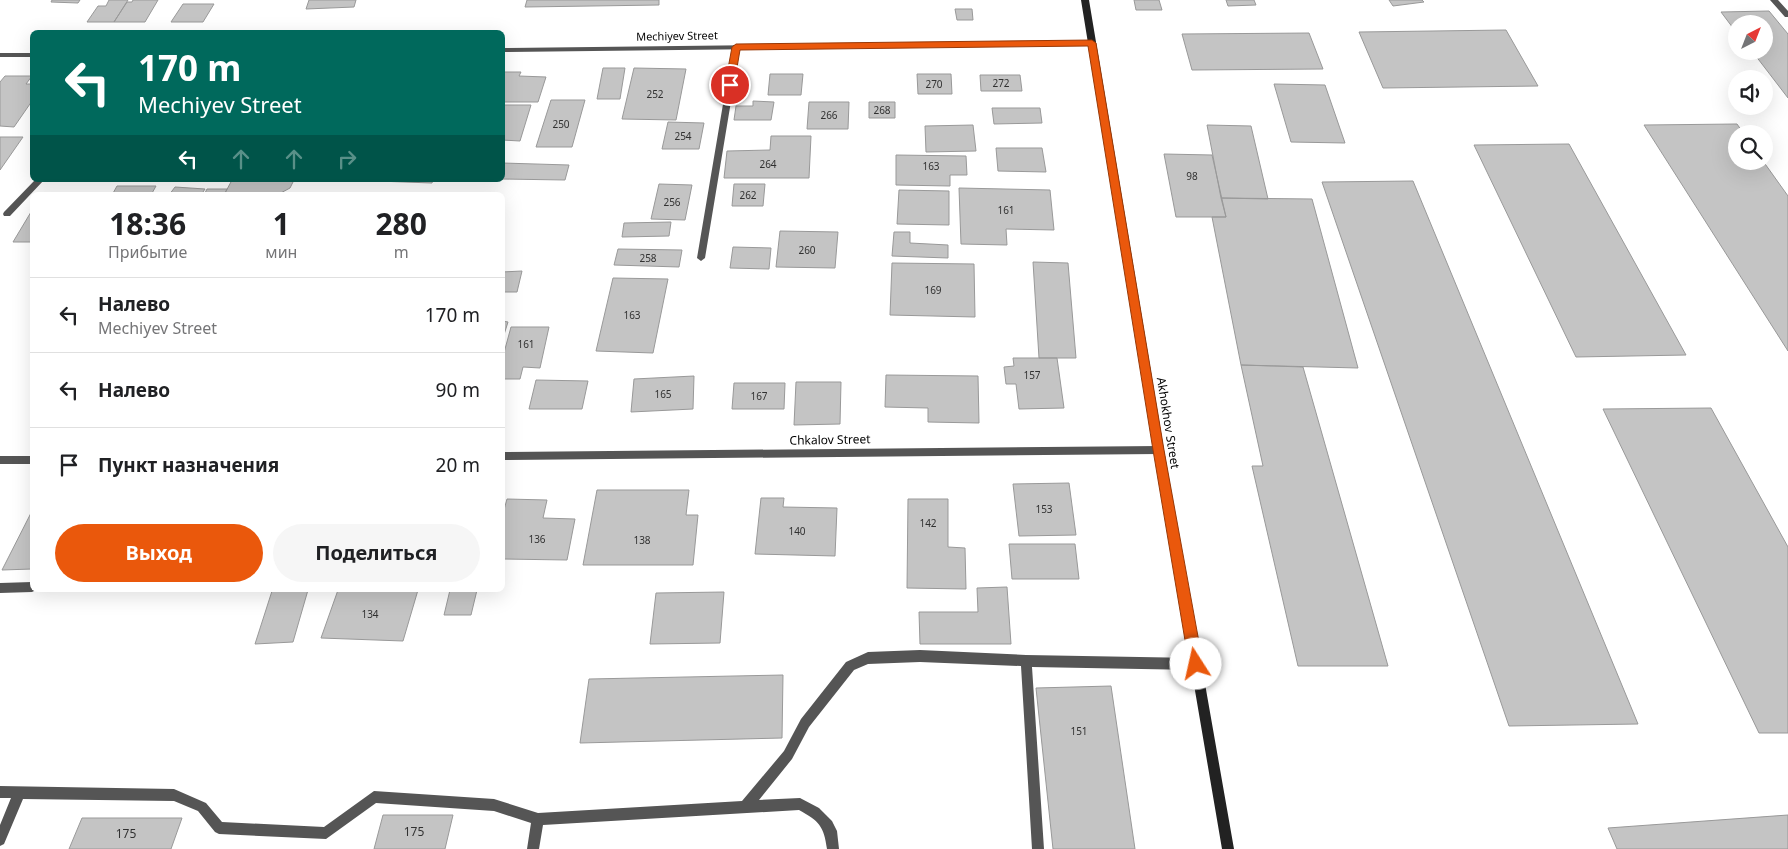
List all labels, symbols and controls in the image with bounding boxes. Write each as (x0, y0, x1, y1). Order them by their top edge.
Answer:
north arrow (1728, 15, 1772, 60)
map controls (1728, 15, 1773, 170)
street label: Mechiyev Street (636, 27, 718, 44)
text: 170 m (138, 44, 241, 91)
icon: left (55, 50, 120, 115)
pin (709, 64, 751, 106)
button: sound (1728, 70, 1773, 115)
icon: arrive (716, 71, 744, 99)
house number: 272 (992, 76, 1010, 90)
house number: 270 (925, 77, 943, 91)
house number: 252 (646, 87, 664, 101)
text: Mechiyev Street (138, 89, 302, 119)
house number: 268 (873, 103, 891, 117)
house number: 266 (820, 108, 838, 122)
house number: 250 (552, 117, 570, 131)
button: search (1728, 125, 1773, 170)
house number: 254 (674, 129, 692, 143)
icon: left (174, 145, 202, 173)
icon: ahead (227, 145, 255, 173)
icon: ahead (280, 145, 308, 173)
icon: right (333, 145, 361, 173)
house number: 264 (759, 157, 777, 171)
house number: 163 (922, 159, 940, 173)
house number: 98 (1186, 169, 1198, 183)
house number: 262 (739, 188, 757, 202)
house number: 256 (663, 195, 681, 209)
text: 18:36 (109, 203, 186, 244)
text: 1 (273, 203, 290, 244)
text: 280 (375, 203, 427, 244)
house number: 161 (997, 203, 1015, 217)
text: Прибытие (108, 241, 187, 263)
text: мин (265, 241, 297, 263)
text: m (394, 241, 409, 263)
house number: 260 (798, 243, 816, 257)
house number: 258 (639, 251, 657, 265)
house number: 169 (924, 283, 942, 297)
text: Налево (98, 291, 170, 317)
icon: left (55, 301, 83, 329)
text: 170 m (425, 302, 480, 328)
house number: 163 (623, 308, 641, 322)
text: Mechiyev Street (98, 317, 217, 339)
house number: 161 (517, 337, 535, 351)
house number: 157 (1023, 368, 1041, 382)
icon: left (55, 376, 83, 404)
street label: Akhokhov Street (1153, 376, 1184, 470)
text: Налево (98, 377, 170, 403)
text: 90 m (436, 377, 480, 403)
house number: 165 (654, 387, 672, 401)
house number: 167 (750, 389, 768, 403)
street label: Chkalov Street (789, 430, 871, 449)
icon: arrive (55, 451, 83, 479)
text: Пункт назначения (98, 452, 279, 478)
text: 20 m (436, 452, 480, 478)
house number: 153 (1035, 502, 1053, 516)
house number: 142 (919, 516, 937, 530)
button: Выход (55, 524, 263, 582)
button: Поделиться (273, 524, 480, 582)
house number: 140 (788, 524, 806, 538)
house number: 136 (528, 532, 546, 546)
house number: 138 (633, 533, 651, 547)
house number: 134 (361, 607, 379, 621)
position arrow (1169, 637, 1221, 689)
house number: 151 (1070, 724, 1088, 738)
house number: 175 (404, 823, 424, 840)
house number: 175 (116, 825, 136, 842)

